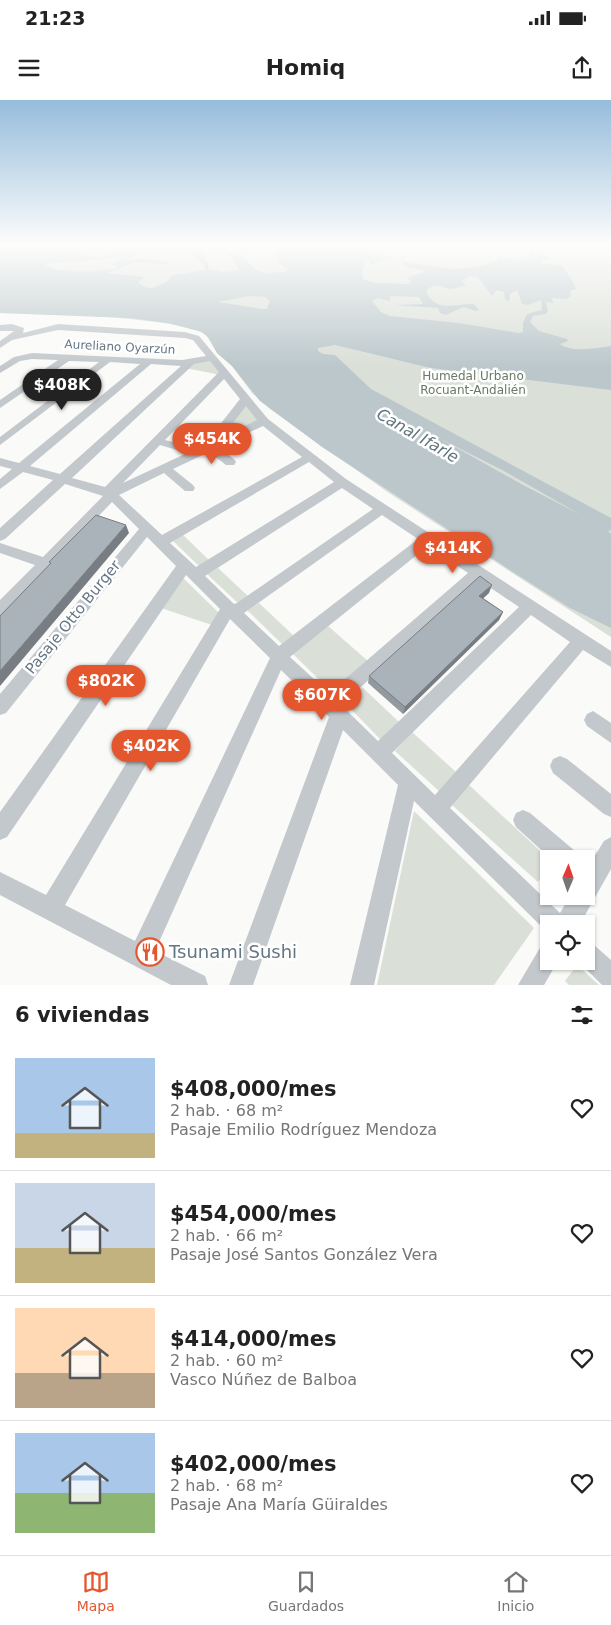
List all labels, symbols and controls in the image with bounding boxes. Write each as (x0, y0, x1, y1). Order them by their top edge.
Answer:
text: 21:23 (25, 7, 85, 29)
icon: menu (15, 54, 43, 82)
icon: share (568, 54, 596, 82)
text: Homiq (266, 55, 345, 80)
street label: Aureliano Oyarzún (64, 337, 176, 357)
pin: $408K (27, 368, 97, 411)
park label: Humedal Urbano Rocuant-Andalién (420, 369, 526, 397)
text: $408K (34, 375, 90, 394)
water label: Canal Ifarle (373, 404, 462, 467)
pin: $454K (177, 422, 247, 465)
text: $454K (184, 429, 240, 448)
pin: $414K (418, 532, 488, 574)
text: $414K (425, 538, 481, 557)
street label: Pasaje Otto Burger (22, 556, 125, 677)
pin: $802K (71, 664, 141, 707)
text: $802K (78, 671, 134, 690)
pin: $607K (287, 678, 357, 721)
text: $607K (294, 685, 350, 704)
pin: $402K (116, 730, 186, 772)
text: $402K (123, 736, 179, 755)
north arrow (540, 850, 595, 905)
map controls (540, 850, 595, 970)
button: locate (540, 915, 595, 970)
restaurant icon: Tsunami Sushi (135, 937, 165, 967)
place label: Tsunami Sushi (168, 941, 297, 962)
icon: filters (568, 1001, 596, 1029)
text: 6 viviendas (15, 1003, 150, 1027)
text: $408,000/mes (170, 1077, 337, 1101)
icon: home (55, 1078, 115, 1138)
icon: heart (568, 1094, 596, 1122)
text: 2 hab. · 68 m² (170, 1101, 283, 1120)
text: Pasaje Emilio Rodríguez Mendoza (170, 1120, 437, 1139)
text: $454,000/mes (170, 1202, 337, 1226)
icon: home (55, 1203, 115, 1263)
icon: heart (568, 1219, 596, 1247)
text: 2 hab. · 66 m² (170, 1226, 283, 1245)
text: Pasaje José Santos González Vera (170, 1245, 438, 1264)
text: $414,000/mes (170, 1327, 337, 1351)
icon: home (55, 1328, 115, 1388)
icon: heart (568, 1344, 596, 1372)
text: 2 hab. · 60 m² (170, 1351, 283, 1370)
text: Vasco Núñez de Balboa (170, 1370, 357, 1389)
text: $402,000/mes (170, 1452, 337, 1476)
icon: home (55, 1453, 115, 1513)
icon: heart (568, 1469, 596, 1497)
text: 2 hab. · 68 m² (170, 1476, 283, 1495)
text: Pasaje Ana María Güiraldes (170, 1495, 388, 1514)
tab: Mapa (77, 1568, 115, 1614)
tab: Guardados (268, 1568, 344, 1614)
tab: Inicio (497, 1568, 534, 1614)

